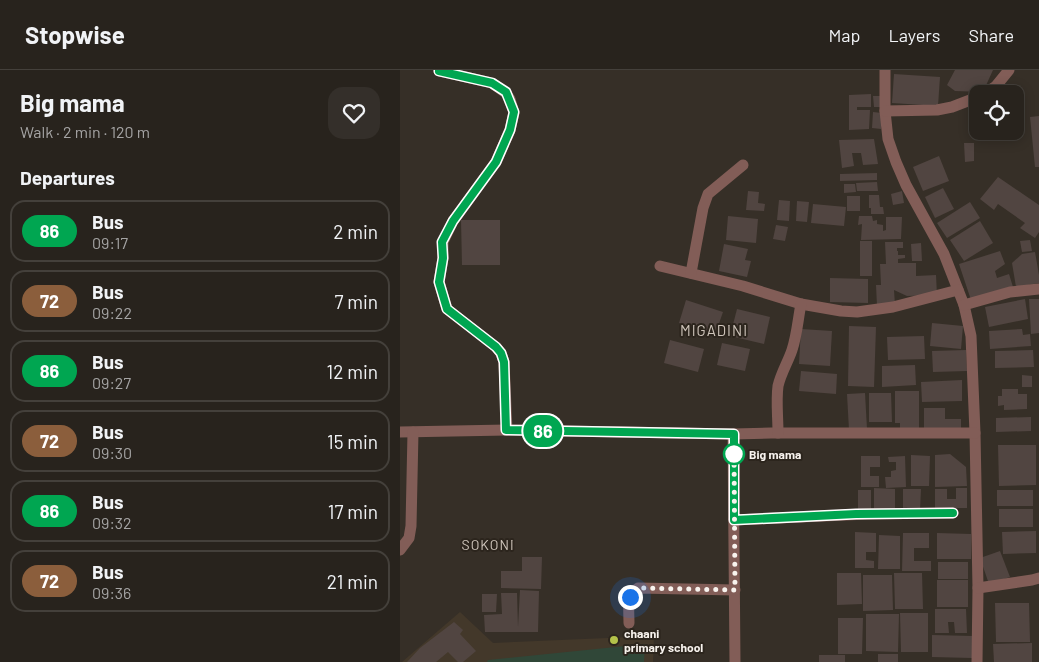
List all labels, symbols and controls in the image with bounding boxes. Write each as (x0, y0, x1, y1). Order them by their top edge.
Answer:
text: Stopwise (25, 20, 125, 49)
text: Map (828, 24, 860, 46)
text: Layers (888, 24, 941, 46)
text: Share (969, 24, 1014, 46)
map controls (969, 85, 1024, 140)
button: locate (969, 85, 1024, 140)
button: heart (328, 87, 380, 139)
text: Big mama (20, 88, 125, 117)
text: Walk · 2 min · 120 m (20, 122, 150, 141)
text: Departures (20, 166, 115, 189)
text: Bus (92, 210, 124, 233)
text: 86 (40, 220, 59, 242)
text: 2 min (333, 220, 378, 243)
text: 09:17 (92, 233, 128, 252)
text: Bus (92, 280, 124, 303)
text: 72 (40, 290, 59, 312)
text: 7 min (334, 290, 378, 313)
text: 09:22 (92, 303, 132, 322)
district label: MIGADINI (680, 321, 748, 339)
text: Bus (92, 350, 124, 373)
text: 86 (40, 360, 59, 382)
text: 12 min (327, 360, 378, 383)
text: 09:27 (92, 373, 131, 392)
line badge: 86 (520, 415, 566, 447)
text: Bus (92, 420, 124, 443)
text: 86 (533, 420, 553, 442)
text: 72 (40, 430, 59, 452)
text: 15 min (327, 430, 378, 453)
text: 09:30 (92, 443, 132, 462)
marker: Big mama (723, 443, 745, 465)
place label: Big mama (749, 447, 801, 461)
text: Bus (92, 490, 124, 513)
text: 86 (40, 500, 59, 522)
text: 17 min (328, 500, 378, 523)
text: 09:32 (92, 513, 132, 532)
district label: SOKONI (461, 536, 515, 553)
text: Bus (92, 560, 124, 583)
text: 72 (40, 570, 59, 592)
text: 21 min (327, 570, 378, 593)
text: 09:36 (92, 583, 131, 602)
your location (618, 585, 643, 610)
place label: chaani primary school (624, 626, 703, 654)
marker: chaani primary school (608, 634, 620, 646)

